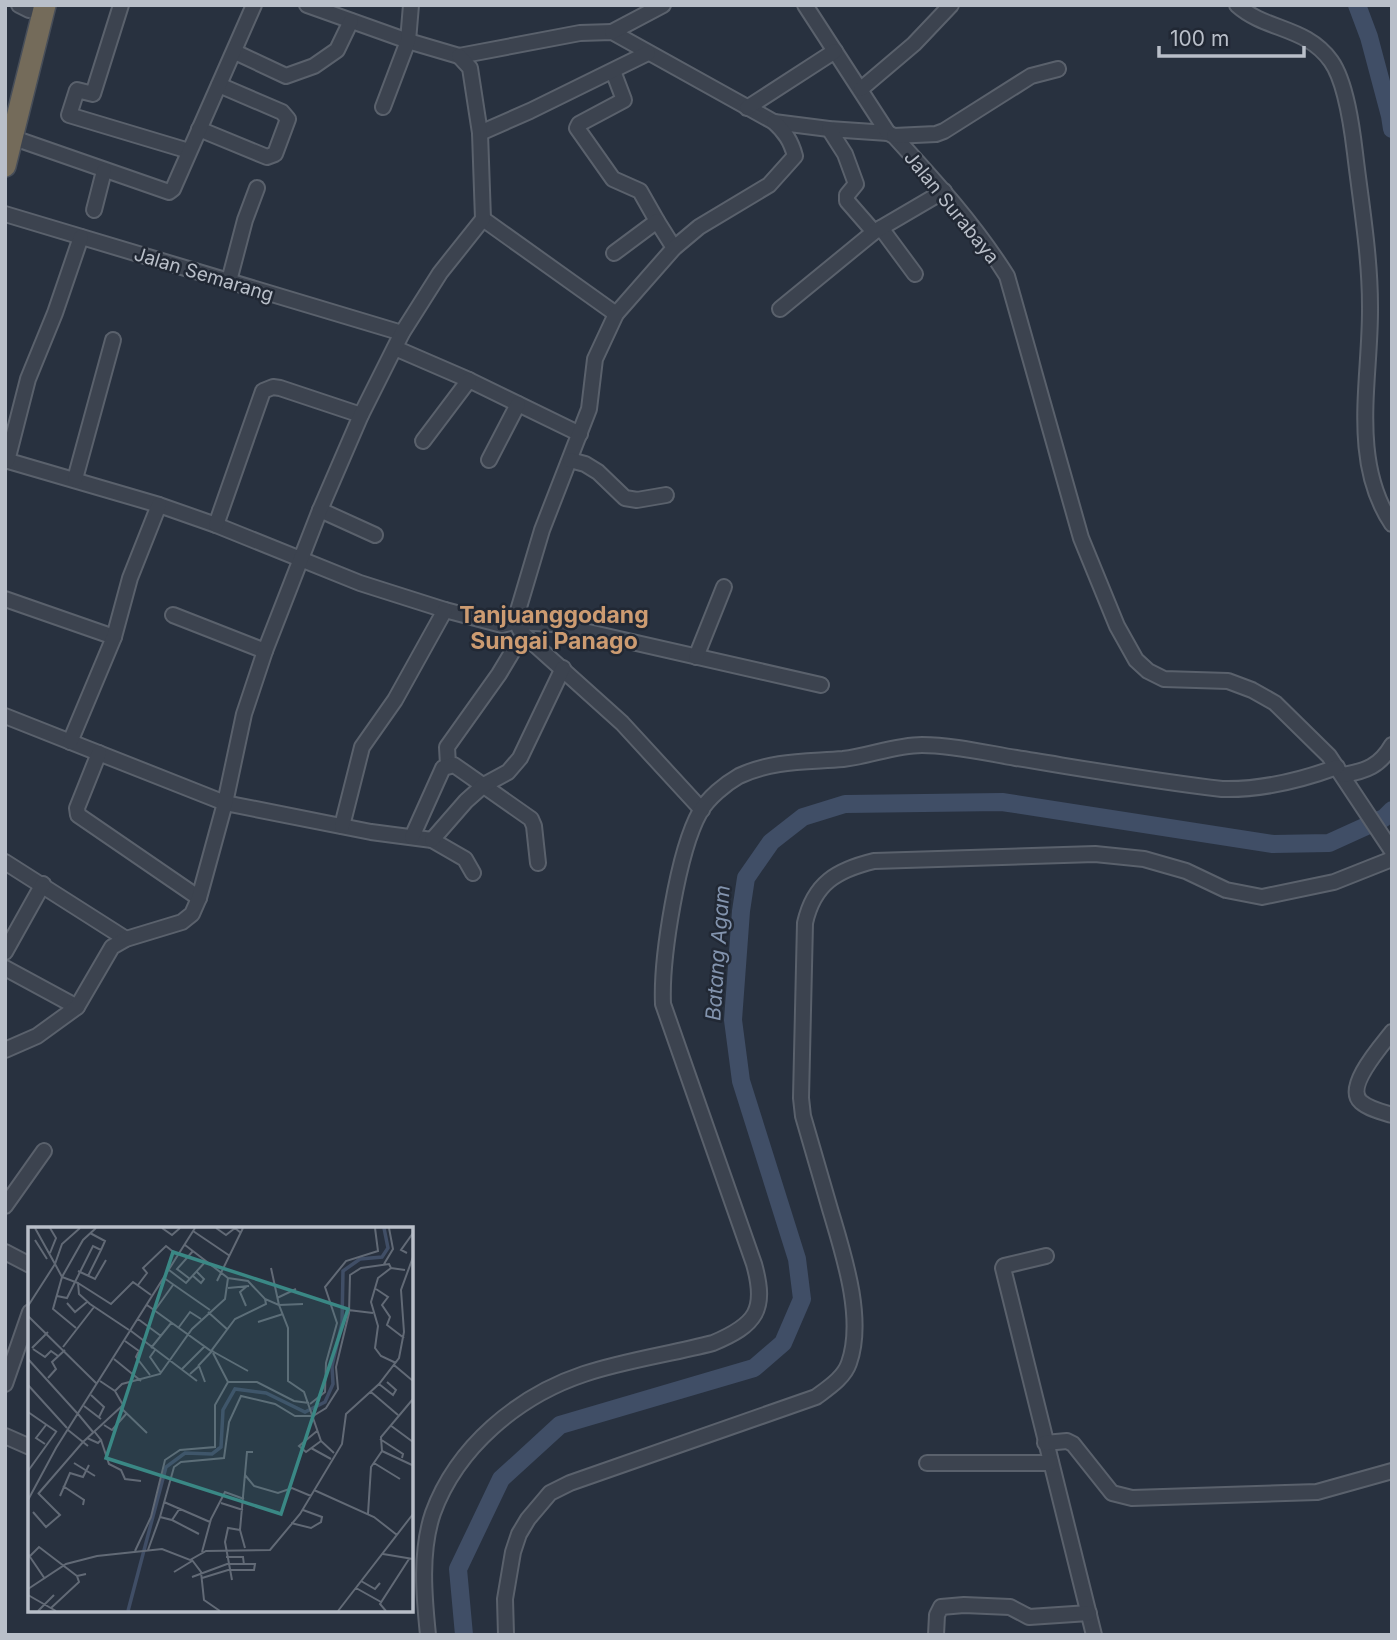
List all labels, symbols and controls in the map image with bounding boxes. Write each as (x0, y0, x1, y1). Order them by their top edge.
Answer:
scale bar (1159, 14, 1304, 58)
text: 100 m (1170, 26, 1229, 51)
street label: Jalan Surabaya (899, 146, 1004, 268)
street label: Jalan Semarang (131, 242, 276, 307)
district label: Tanjuanggodang Sungai Panago (459, 601, 649, 655)
water label: Batang Agam (700, 884, 735, 1022)
inset map (28, 1227, 413, 1612)

